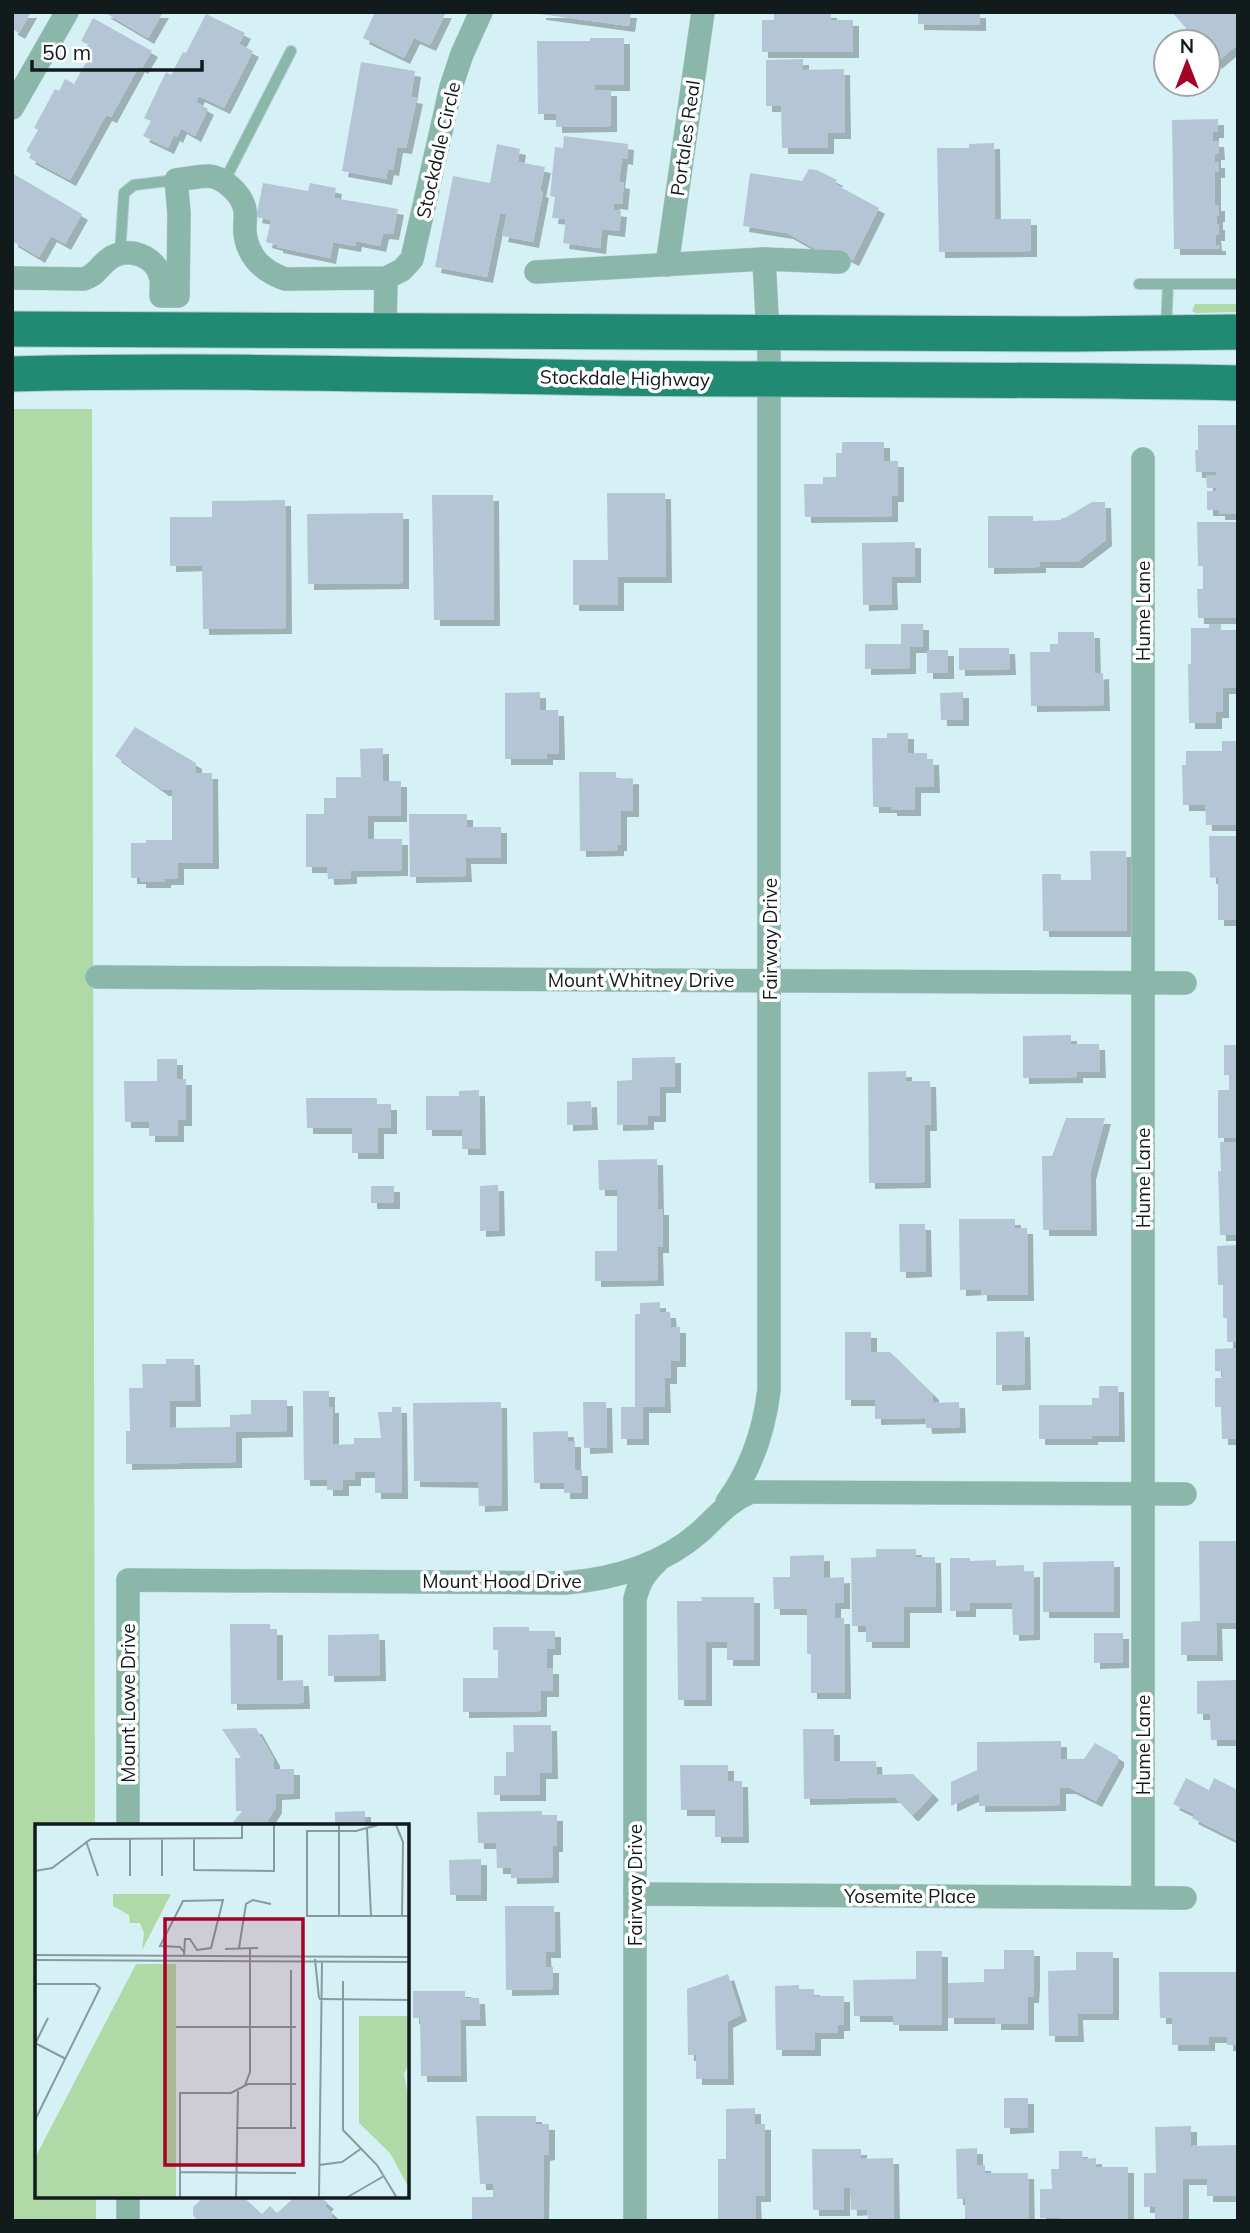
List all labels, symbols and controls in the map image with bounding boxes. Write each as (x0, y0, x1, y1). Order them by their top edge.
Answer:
scale bar (32, 28, 201, 72)
north arrow (1152, 28, 1222, 98)
text: N (1180, 34, 1194, 58)
text: 50 m (42, 39, 91, 65)
street label: Stockdale Circle (411, 79, 465, 221)
street label: Portales Real (665, 79, 705, 197)
street label: Stockdale Highway (540, 365, 710, 391)
street label: Hume Lane (1131, 561, 1155, 661)
street label: Fairway Drive (758, 878, 782, 1000)
street label: Mount Whitney Drive (548, 968, 734, 992)
street label: Hume Lane (1131, 1128, 1155, 1228)
street label: Mount Hood Drive (422, 1569, 582, 1593)
street label: Mount Lowe Drive (116, 1623, 140, 1783)
street label: Hume Lane (1131, 1695, 1155, 1795)
inset map (35, 1824, 410, 2198)
street label: Fairway Drive (623, 1824, 647, 1946)
street label: Yosemite Place (843, 1884, 976, 1908)

